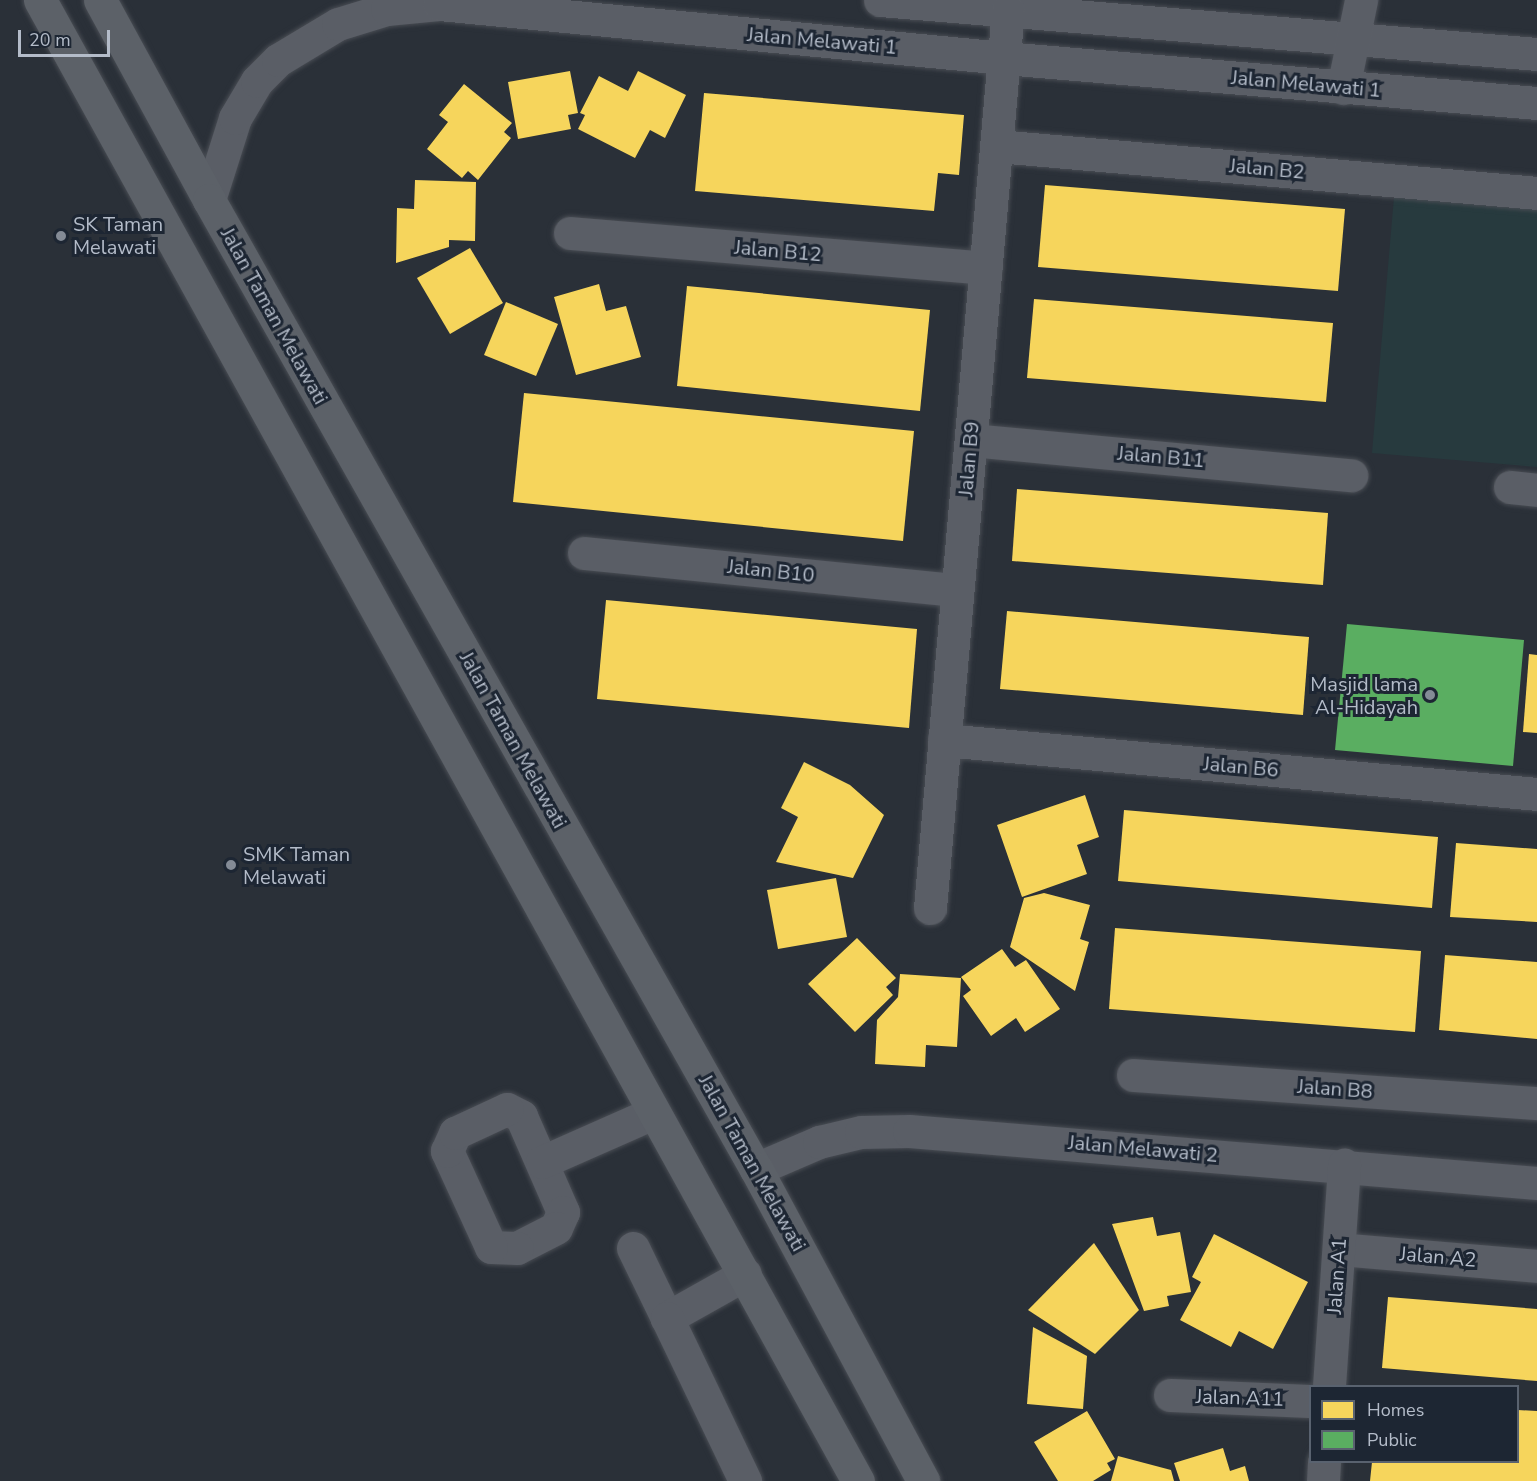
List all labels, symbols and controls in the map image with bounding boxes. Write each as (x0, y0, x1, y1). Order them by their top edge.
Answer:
scale bar (21, 18, 112, 56)
street label: Jalan Melawati 1 (746, 22, 898, 60)
text: 20 m (29, 28, 71, 52)
street label: Jalan Melawati 1 (1230, 65, 1382, 103)
street label: Jalan B2 (1228, 154, 1306, 184)
place label: SK Taman Melawati (73, 213, 163, 260)
street label: Jalan Taman Melawati (215, 223, 333, 409)
marker: SK Taman Melawati (54, 229, 68, 243)
street label: Jalan B12 (733, 235, 823, 267)
street label: Jalan B9 (954, 420, 984, 498)
street label: Jalan B11 (1116, 441, 1206, 473)
street label: Jalan B10 (726, 554, 816, 588)
street label: Jalan Taman Melawati (454, 647, 572, 833)
place label: Masjid lama Al-Hidayah (1310, 672, 1418, 719)
marker: Masjid lama Al-Hidayah (1423, 688, 1437, 702)
street label: Jalan B6 (1202, 752, 1280, 782)
place label: SMK Taman Melawati (243, 842, 350, 889)
marker: SMK Taman Melawati (224, 858, 238, 872)
street label: Jalan Taman Melawati (693, 1070, 811, 1256)
street label: Jalan B8 (1296, 1074, 1374, 1104)
street label: Jalan Melawati 2 (1067, 1130, 1219, 1168)
street label: Jalan A1 (1322, 1237, 1352, 1315)
street label: Jalan A2 (1399, 1242, 1477, 1272)
street label: Jalan A11 (1195, 1384, 1285, 1412)
legend (1309, 1385, 1519, 1463)
text: Homes (1367, 1398, 1424, 1422)
text: Public (1367, 1428, 1417, 1452)

